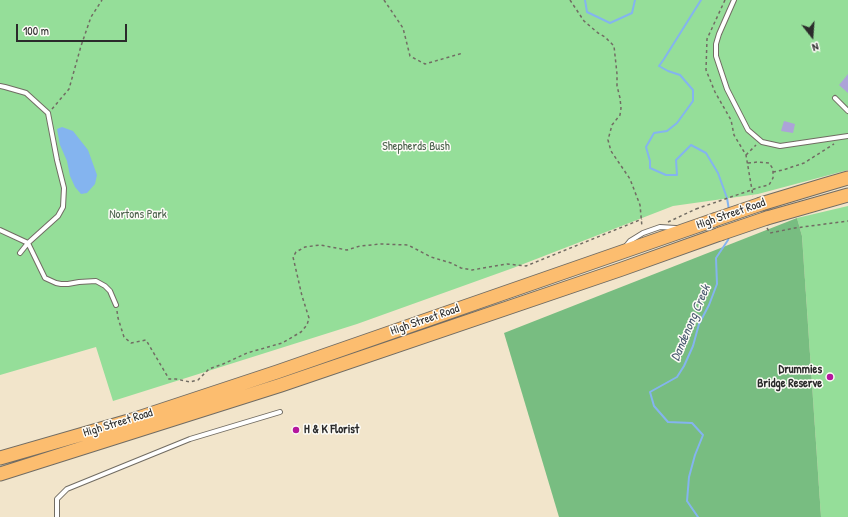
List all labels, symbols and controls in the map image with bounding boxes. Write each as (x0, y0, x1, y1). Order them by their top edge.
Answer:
scale bar (18, 16, 129, 42)
north arrow (792, 16, 832, 56)
text: 100 m (23, 22, 49, 39)
text: N (811, 40, 820, 55)
park label: Shepherds Bush (382, 140, 450, 154)
street label: High Street Road (695, 196, 767, 232)
park label: Nortons Park (109, 208, 167, 222)
water label: Dandenong Creek (668, 283, 714, 363)
street label: High Street Road (389, 302, 461, 338)
place label: Drummies Bridge Reserve (757, 363, 822, 391)
marker: Drummies Bridge Reserve (825, 372, 835, 382)
street label: High Street Road (82, 406, 154, 440)
place label: H & K Florist (304, 423, 359, 437)
marker: H & K Florist (291, 425, 301, 435)

